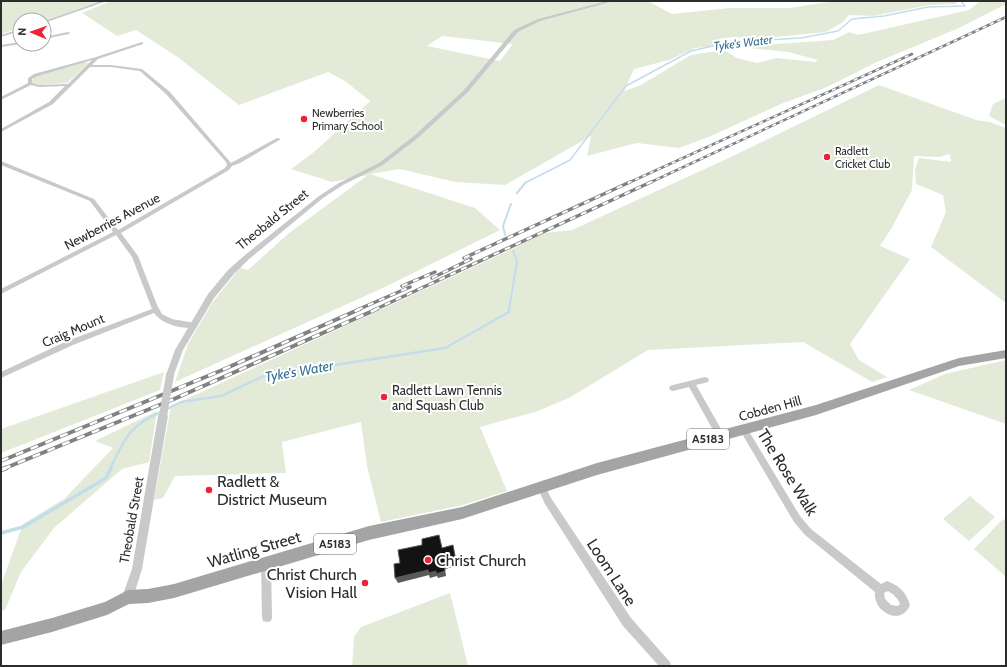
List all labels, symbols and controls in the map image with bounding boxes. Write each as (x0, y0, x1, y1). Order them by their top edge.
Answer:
north arrow (12, 12, 52, 52)
text: N (15, 28, 29, 36)
water label: Tyke's Water (713, 31, 775, 54)
place label: Newberries Primary School (312, 106, 383, 133)
marker: Newberries Primary School (299, 114, 309, 124)
place label: Radlett Cricket Club (835, 144, 890, 171)
marker: Radlett Cricket Club (822, 152, 832, 162)
street label: Theobald Street (233, 185, 312, 253)
street label: Newberries Avenue (61, 189, 163, 253)
street label: Craig Mount (39, 309, 107, 350)
water label: Tyke's Water (263, 356, 335, 386)
place label: Radlett Lawn Tennis and Squash Club (392, 382, 503, 413)
marker: Radlett Lawn Tennis and Squash Club (379, 392, 389, 402)
street label: Cobden Hill (737, 392, 803, 424)
street label: The Rose Walk (753, 425, 822, 520)
road number: A5183 (687, 429, 729, 449)
place label: Radlett & District Museum (217, 472, 327, 509)
street label: Theobald Street (116, 475, 147, 565)
marker: Radlett & District Museum (204, 485, 214, 495)
street label: Watling Street (205, 527, 304, 572)
road number: A5183 (314, 534, 356, 554)
street label: Loom Lane (583, 535, 640, 609)
place label: Christ Church (436, 551, 526, 570)
marker: Christ Church (423, 555, 433, 565)
place label: Christ Church Vision Hall (267, 565, 357, 602)
marker: Christ Church Vision Hall (360, 578, 370, 588)

